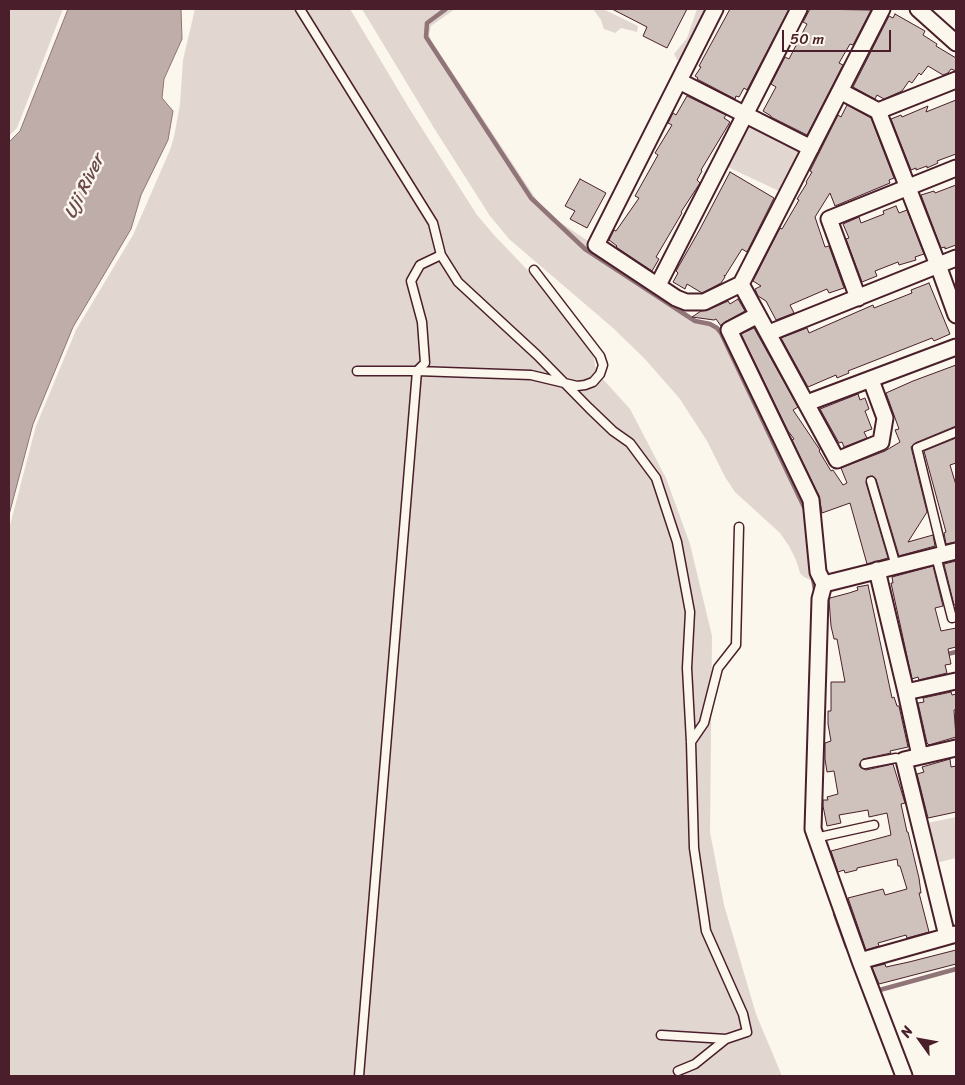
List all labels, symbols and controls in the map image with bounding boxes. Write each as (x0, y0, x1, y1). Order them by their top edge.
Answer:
scale bar (785, 20, 894, 52)
text: 50 m (790, 26, 824, 52)
water label: Uji River (60, 152, 110, 222)
north arrow (895, 1015, 945, 1065)
text: N (894, 1021, 920, 1043)

